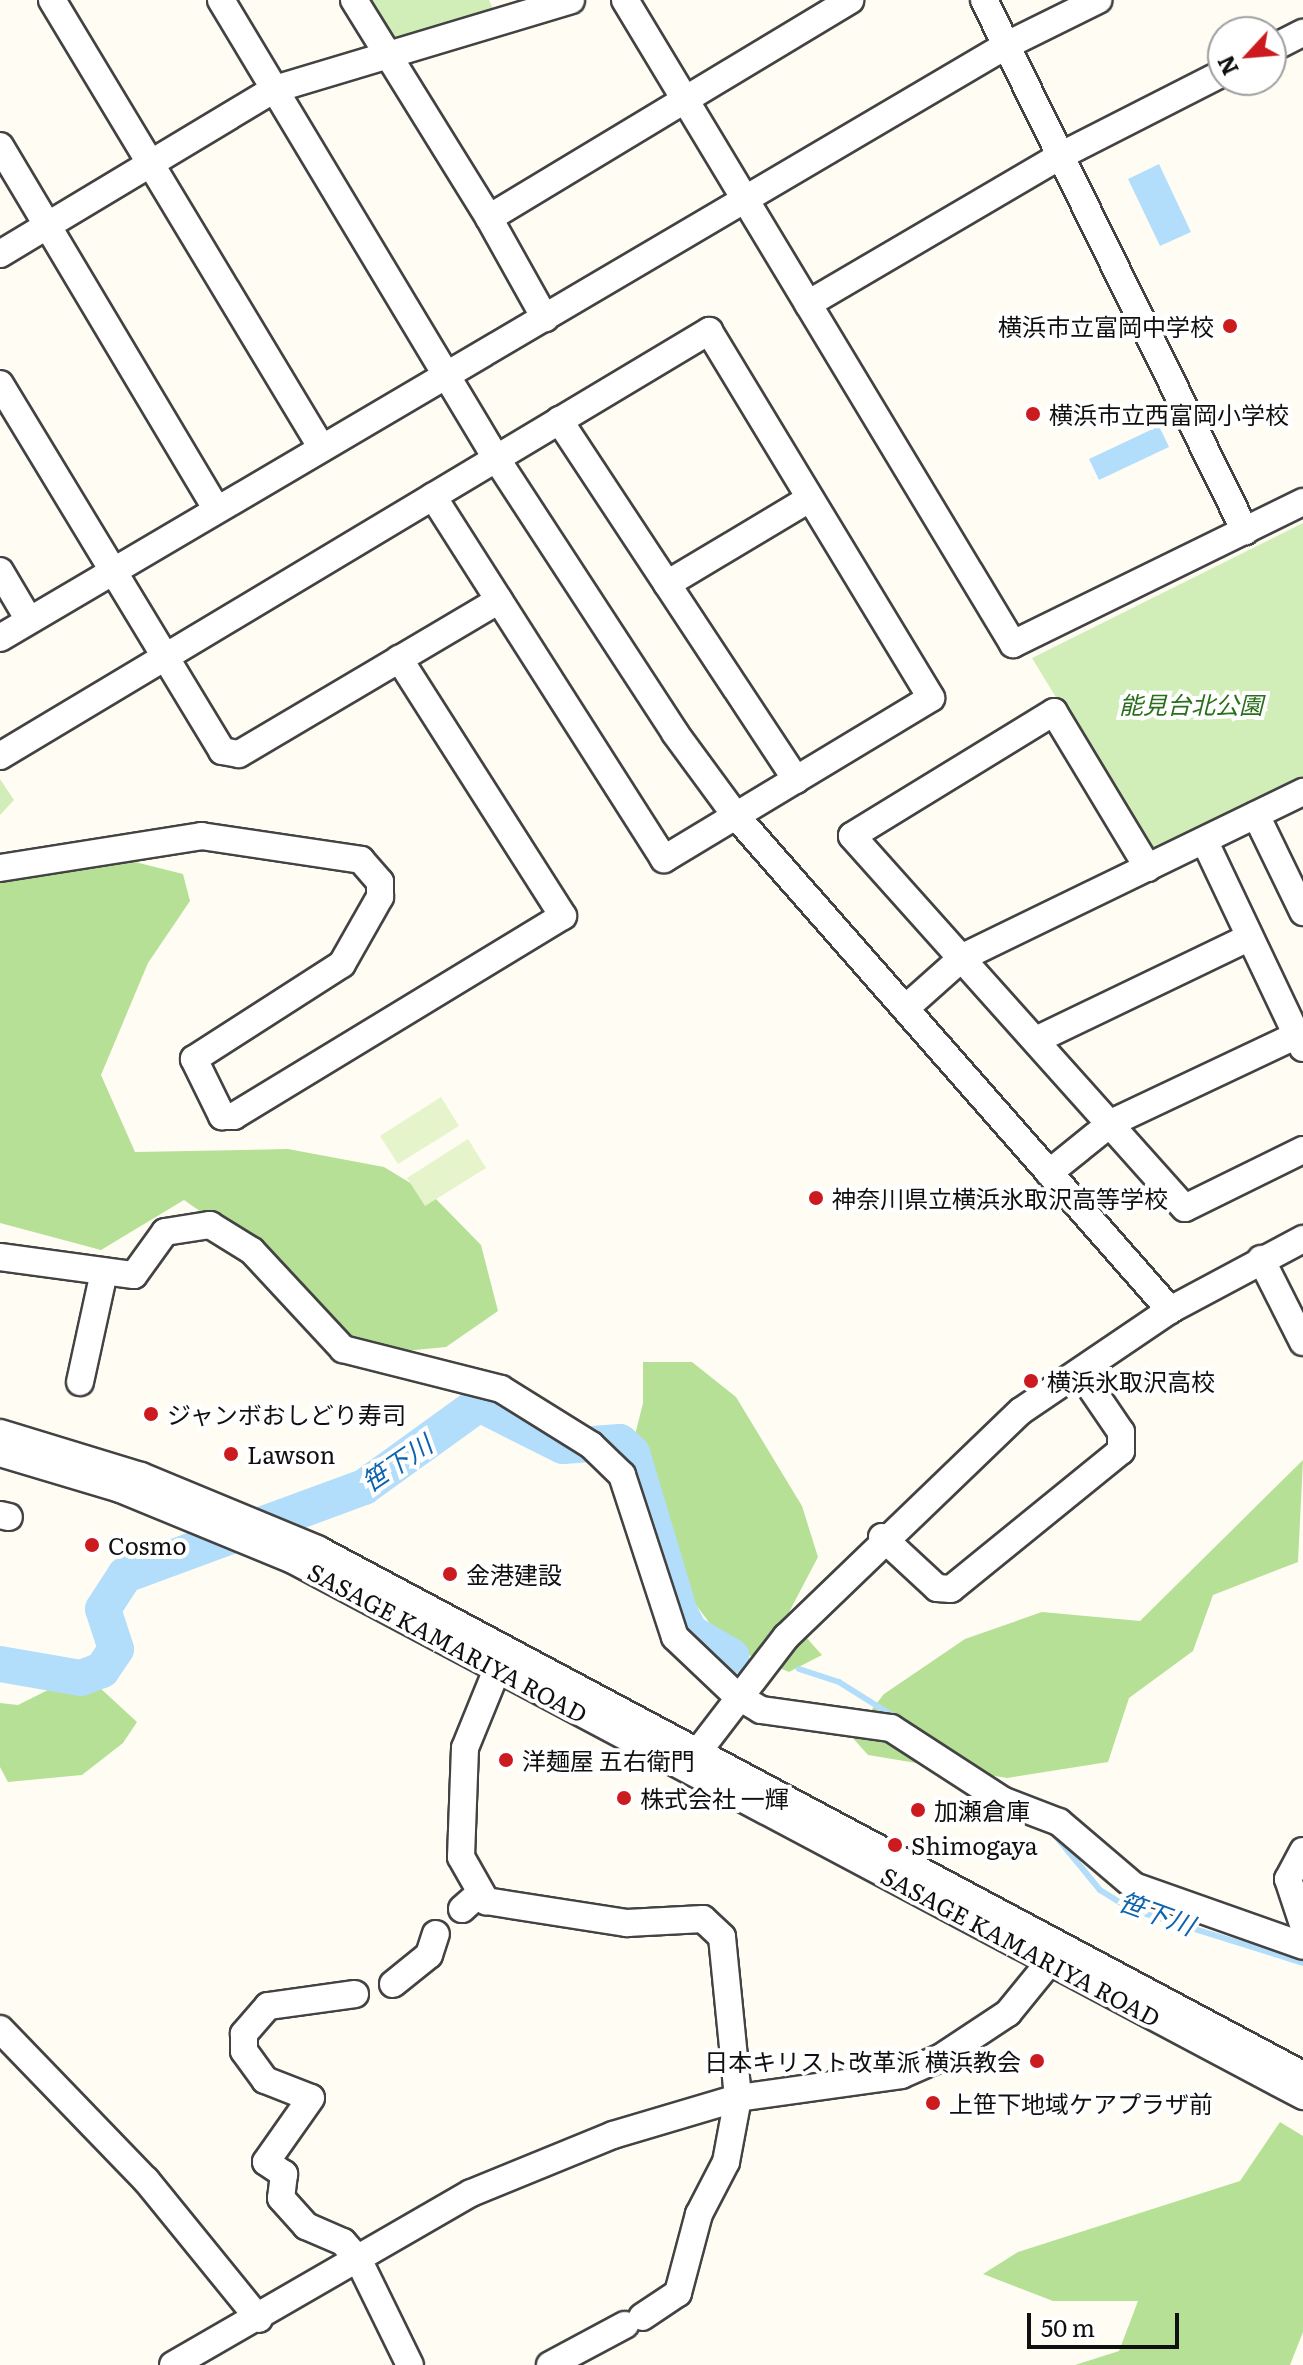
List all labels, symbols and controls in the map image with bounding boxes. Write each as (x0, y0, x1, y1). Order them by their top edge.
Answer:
north arrow (1207, 16, 1287, 96)
text: N (1208, 50, 1246, 81)
place label: 横浜市立富岡中学校 (998, 312, 1214, 340)
marker: 横浜市立富岡中学校 (1221, 317, 1239, 335)
place label: 横浜市立西富岡小学校 (1049, 400, 1289, 428)
marker: 横浜市立西富岡小学校 (1024, 405, 1042, 423)
park label: 能見台北公園 (1119, 690, 1263, 718)
place label: 神奈川県立横浜氷取沢高等学校 (832, 1184, 1168, 1212)
marker: 神奈川県立横浜氷取沢高等学校 (807, 1189, 825, 1207)
place label: 横浜氷取沢高校 (1047, 1367, 1215, 1395)
marker: 横浜氷取沢高校 (1022, 1372, 1040, 1390)
place label: ジャンボおしどり寿司 (167, 1400, 407, 1428)
marker: ジャンボおしどり寿司 (142, 1405, 160, 1423)
water label: 笹下川 (355, 1427, 437, 1497)
place label: Lawson (247, 1440, 335, 1468)
marker: Lawson (222, 1445, 240, 1463)
place label: Cosmo (108, 1531, 187, 1559)
marker: Cosmo (83, 1536, 101, 1554)
street label: SASAGE KAMARIYA ROAD (304, 1556, 592, 1728)
place label: 金港建設 (466, 1560, 562, 1588)
marker: 金港建設 (441, 1565, 459, 1583)
place label: 洋麺屋 五右衛門 (522, 1746, 695, 1774)
marker: 洋麺屋 五右衛門 (497, 1751, 515, 1769)
place label: 株式会社 一輝 (640, 1784, 789, 1812)
marker: 株式会社 一輝 (615, 1789, 633, 1807)
place label: 加瀬倉庫 (934, 1796, 1030, 1824)
marker: 加瀬倉庫 (909, 1801, 927, 1819)
place label: Shimogaya (911, 1831, 1038, 1859)
marker: Shimogaya (886, 1836, 904, 1854)
street label: SASAGE KAMARIYA ROAD (877, 1860, 1165, 2032)
water label: 笹下川 (1115, 1884, 1199, 1940)
place label: 日本キリスト改革派 横浜教会 (704, 2047, 1021, 2075)
marker: 日本キリスト改革派 横浜教会 (1028, 2052, 1046, 2070)
place label: 上笹下地域ケアプラザ前 (949, 2089, 1213, 2117)
marker: 上笹下地域ケアプラザ前 (924, 2094, 942, 2112)
scale bar (1031, 2297, 1183, 2347)
text: 50 m (1041, 2309, 1095, 2344)

